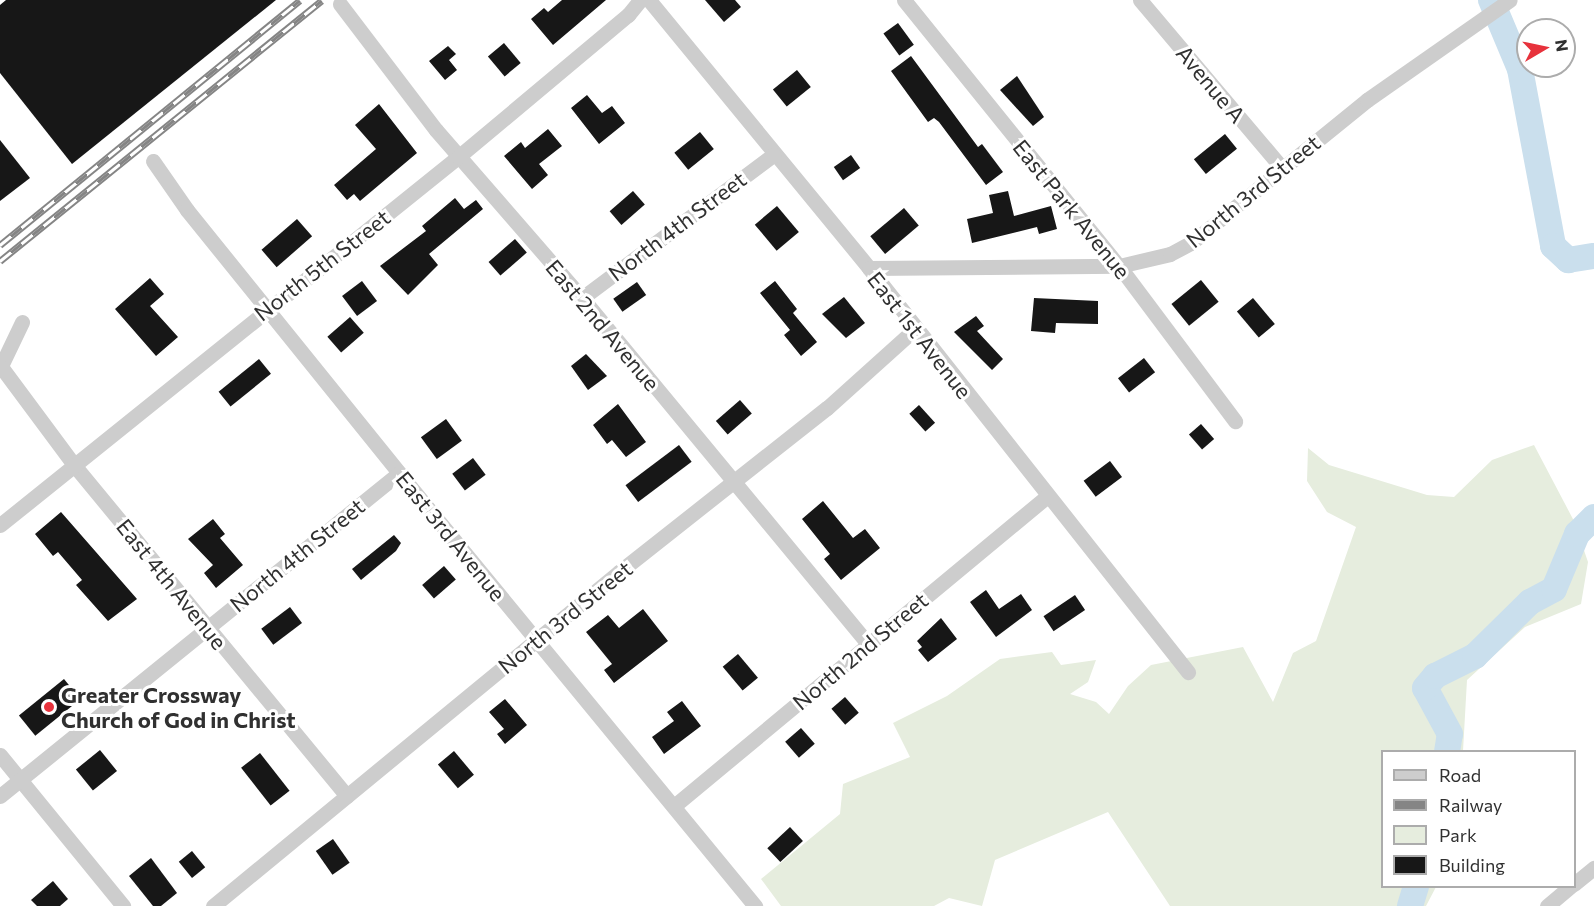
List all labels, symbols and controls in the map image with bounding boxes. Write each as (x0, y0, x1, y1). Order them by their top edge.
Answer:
north arrow (1516, 18, 1576, 78)
text: N (1552, 38, 1573, 53)
street label: Avenue A (1171, 40, 1251, 128)
street label: North 3rd Street (1181, 129, 1325, 253)
street label: East Park Avenue (1008, 134, 1136, 284)
street label: North 4th Street (603, 166, 751, 286)
street label: North 5th Street (249, 204, 395, 326)
street label: East 2nd Avenue (541, 254, 665, 396)
street label: East 1st Avenue (862, 266, 978, 404)
street label: East 3rd Avenue (391, 466, 511, 606)
street label: North 4th Street (224, 493, 370, 617)
street label: East 4th Avenue (111, 513, 233, 655)
street label: North 3rd Street (493, 555, 637, 679)
street label: North 2nd Street (787, 587, 933, 715)
place label: Greater Crossway Church of God in Christ (61, 681, 296, 732)
marker: Greater Crossway Church of God in Christ (42, 700, 56, 714)
legend (1381, 750, 1576, 888)
text: Road (1439, 764, 1481, 786)
text: Railway (1439, 794, 1502, 816)
text: Park (1439, 824, 1477, 846)
text: Building (1439, 854, 1505, 876)

